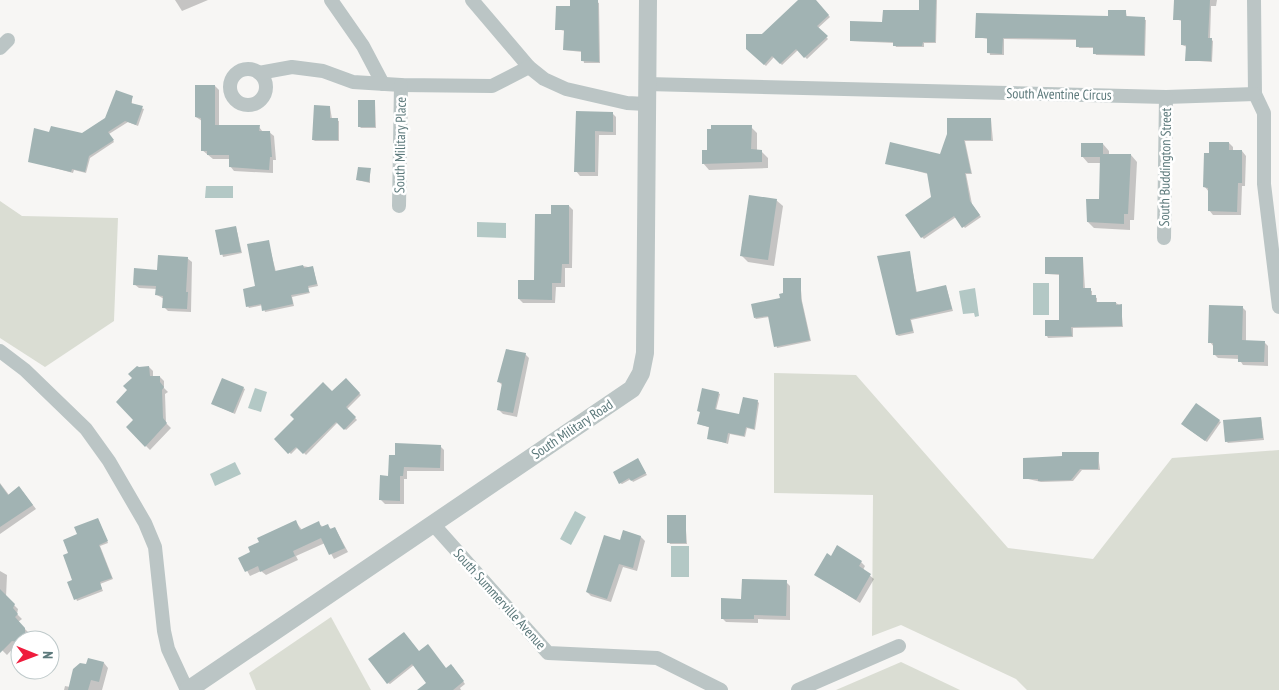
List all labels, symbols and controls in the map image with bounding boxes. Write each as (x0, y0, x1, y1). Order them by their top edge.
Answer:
street label: South Aventine Circus (1006, 84, 1112, 104)
street label: South Military Place (390, 97, 410, 193)
street label: South Buddington Street (1155, 107, 1175, 227)
street label: South Military Road (528, 395, 616, 463)
street label: South Summerville Avenue (450, 545, 550, 653)
north arrow (10, 630, 60, 680)
text: N (39, 651, 57, 659)

